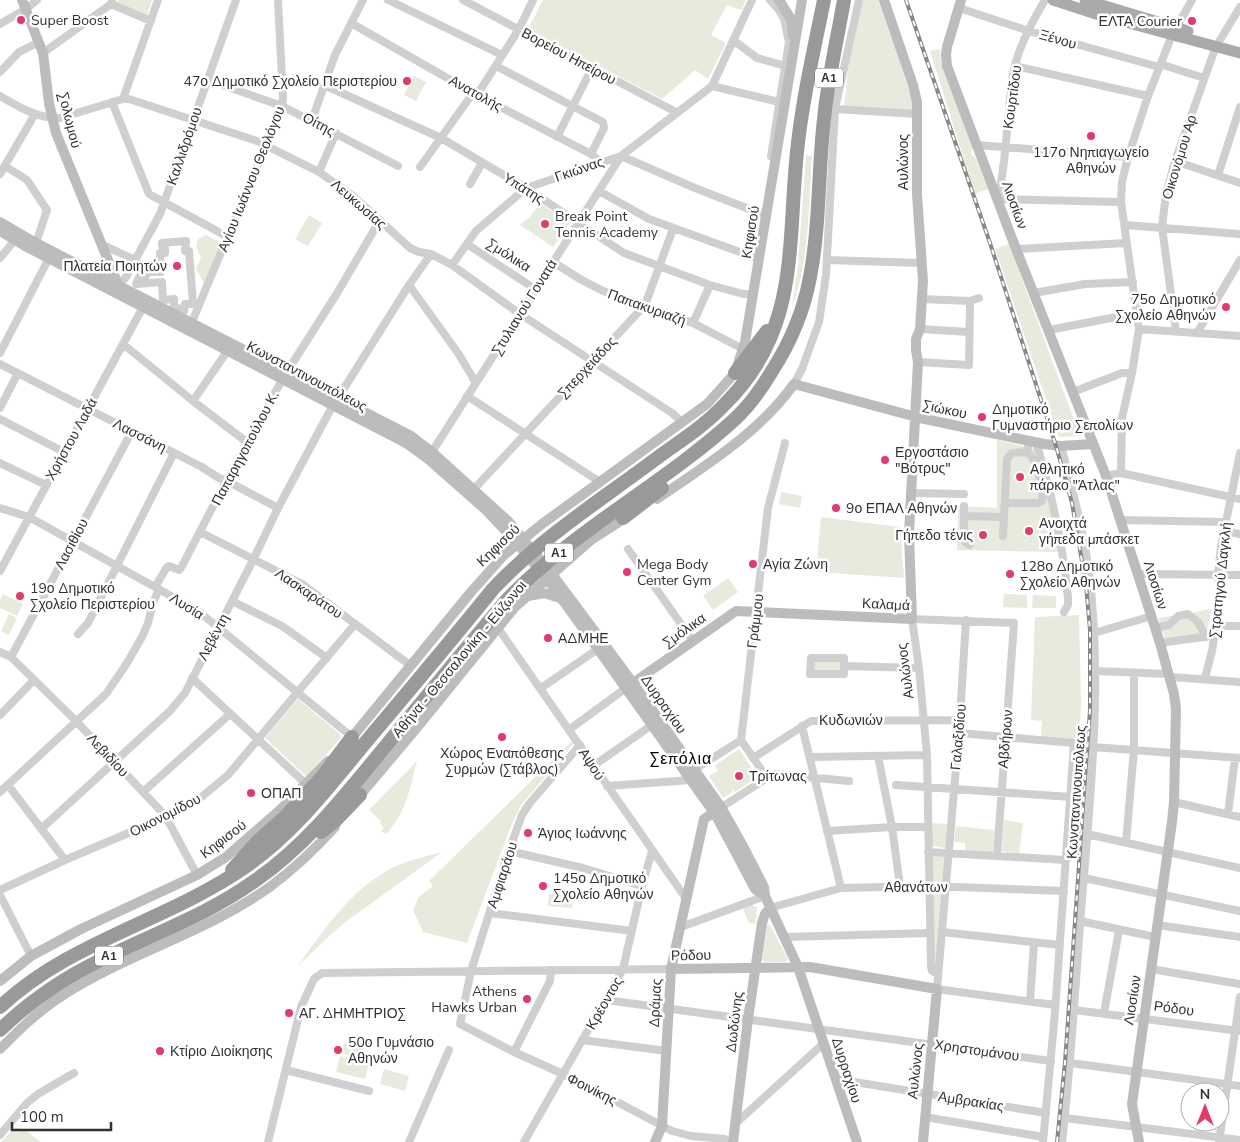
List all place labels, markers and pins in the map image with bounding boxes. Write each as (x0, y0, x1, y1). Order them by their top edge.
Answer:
place label: Super Boost (31, 11, 108, 30)
place label: ΕΛΤΑ Courier (1099, 12, 1182, 31)
marker: Super Boost (15, 14, 27, 26)
marker: ΕΛΤΑ Courier (1186, 15, 1198, 27)
place label: 47ο Δημοτικό Σχολείο Περιστερίου (184, 72, 397, 91)
marker: 47ο Δημοτικό Σχολείο Περιστερίου (401, 75, 413, 87)
marker: 117ο Νηπιαγωγείο Αθηνών (1085, 130, 1097, 142)
place label: 117ο Νηπιαγωγείο Αθηνών (1033, 143, 1149, 178)
place label: Break Point Tennis Academy (555, 207, 659, 242)
marker: Break Point Tennis Academy (539, 218, 551, 230)
place label: Πλατεία Ποιητών (63, 257, 167, 276)
marker: Πλατεία Ποιητών (171, 260, 183, 272)
place label: 75ο Δημοτικό Σχολείο Αθηνών (1116, 290, 1216, 325)
marker: 75ο Δημοτικό Σχολείο Αθηνών (1220, 301, 1232, 313)
place label: Δημοτικό Γυμναστήριο Σεπολίων (992, 400, 1133, 435)
marker: Δημοτικό Γυμναστήριο Σεπολίων (976, 411, 988, 423)
place label: Εργοστάσιο "Βότρυς" (895, 443, 969, 478)
marker: Εργοστάσιο "Βότρυς" (879, 454, 891, 466)
place label: Αθλητικό πάρκο "Άτλας" (1030, 460, 1120, 495)
marker: Αθλητικό πάρκο "Άτλας" (1014, 471, 1026, 483)
place label: 9ο ΕΠΑΛ Αθηνών (846, 499, 957, 518)
marker: 9ο ΕΠΑΛ Αθηνών (830, 502, 842, 514)
place label: Ανοιχτά γήπεδα μπάσκετ (1039, 514, 1140, 549)
marker: Ανοιχτά γήπεδα μπάσκετ (1023, 525, 1035, 537)
place label: Γήπεδο τένις (895, 526, 973, 545)
marker: Γήπεδο τένις (977, 529, 989, 541)
place label: Mega Body Center Gym (637, 555, 712, 590)
place label: Αγία Ζώνη (763, 555, 828, 574)
place label: 128ο Δημοτικό Σχολείο Αθηνών (1020, 557, 1120, 592)
marker: Αγία Ζώνη (747, 558, 759, 570)
marker: Mega Body Center Gym (621, 566, 633, 578)
marker: 128ο Δημοτικό Σχολείο Αθηνών (1004, 568, 1016, 580)
place label: 19ο Δημοτικό Σχολείο Περιστερίου (30, 579, 155, 614)
marker: 19ο Δημοτικό Σχολείο Περιστερίου (14, 590, 26, 602)
place label: ΑΔΜΗΕ (558, 629, 609, 648)
marker: ΑΔΜΗΕ (542, 632, 554, 644)
marker: Χώρος Εναπόθεσης Συρμών (Στάβλος) (496, 731, 508, 743)
place label: Χώρος Εναπόθεσης Συρμών (Στάβλος) (440, 744, 564, 779)
place label: Τρίτωνας (749, 767, 807, 786)
marker: Τρίτωνας (733, 770, 745, 782)
place label: ΟΠΑΠ (261, 784, 301, 803)
marker: ΟΠΑΠ (245, 787, 257, 799)
place label: Άγιος Ιωάννης (538, 824, 627, 843)
marker: Άγιος Ιωάννης (522, 827, 534, 839)
place label: 145ο Δημοτικό Σχολείο Αθηνών (553, 869, 653, 904)
marker: 145ο Δημοτικό Σχολείο Αθηνών (537, 880, 549, 892)
place label: Athens Hawks Urban (431, 982, 517, 1017)
marker: Athens Hawks Urban (521, 993, 533, 1005)
place label: ΑΓ. ΔΗΜΗΤΡΙΟΣ (299, 1004, 406, 1023)
marker: ΑΓ. ΔΗΜΗΤΡΙΟΣ (283, 1007, 295, 1019)
place label: 50ο Γυμνάσιο Αθηνών (348, 1033, 434, 1068)
place label: Κτίριο Διοίκησης (170, 1042, 273, 1061)
marker: 50ο Γυμνάσιο Αθηνών (332, 1044, 344, 1056)
marker: Κτίριο Διοίκησης (154, 1045, 166, 1057)

